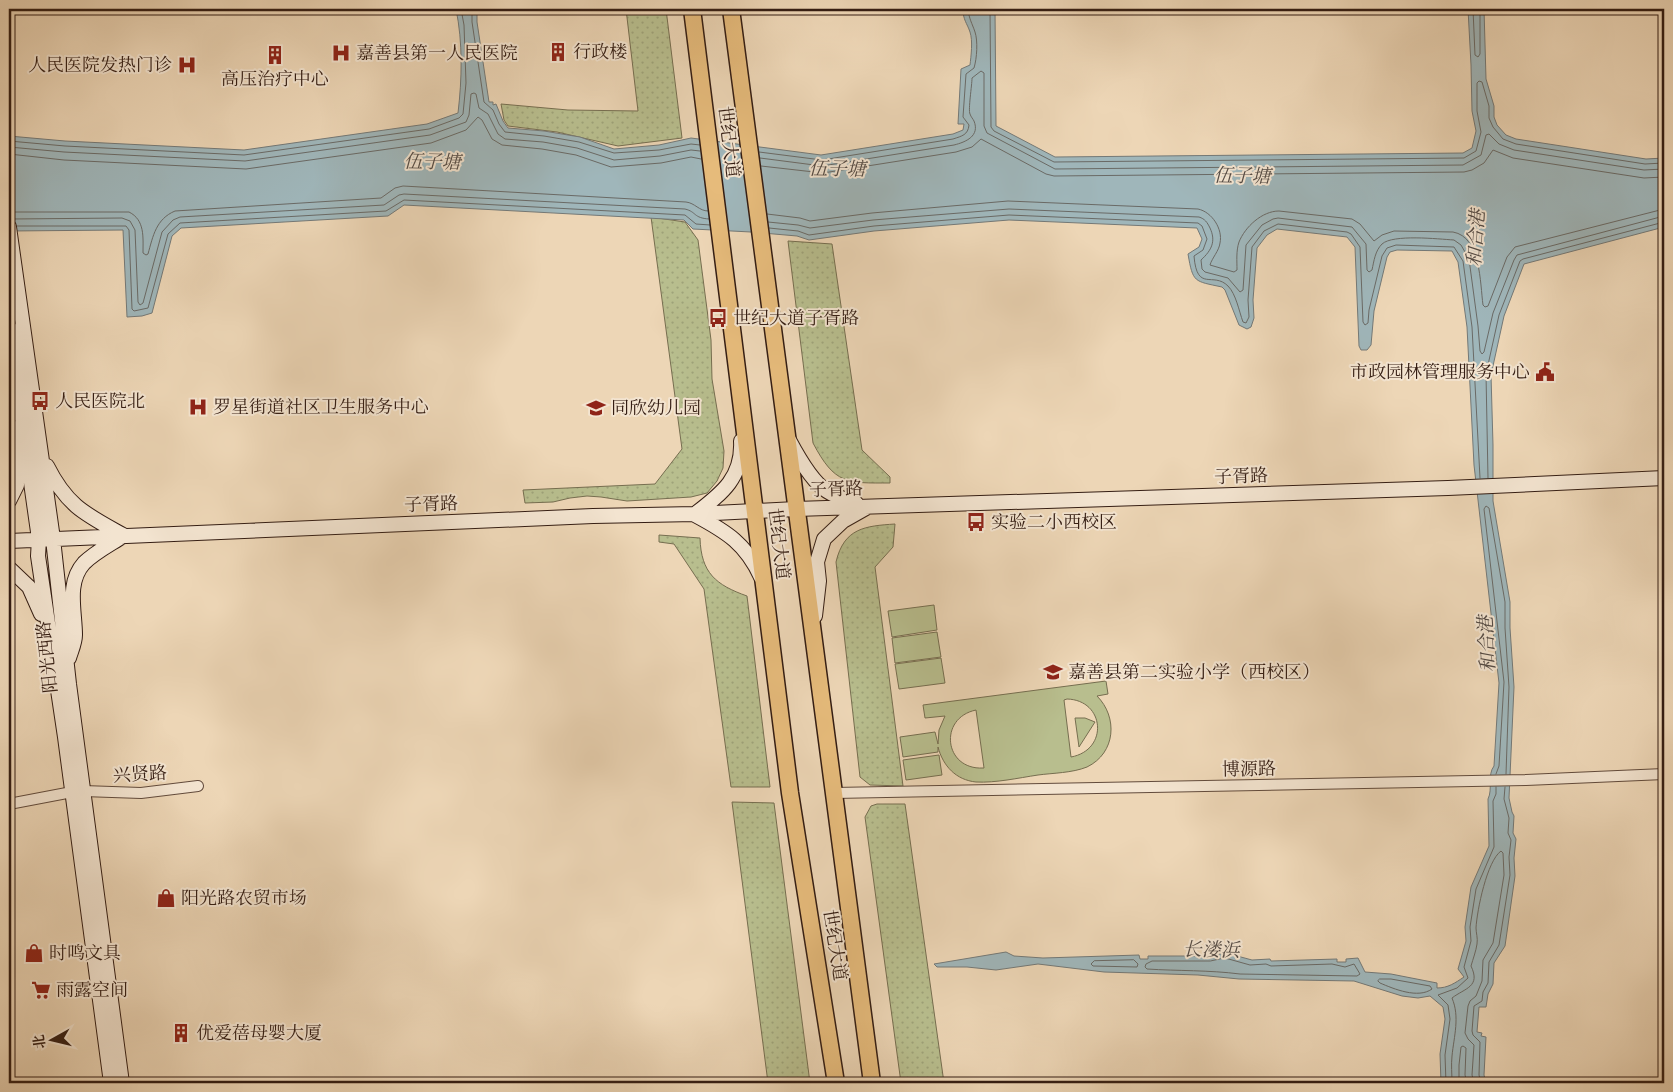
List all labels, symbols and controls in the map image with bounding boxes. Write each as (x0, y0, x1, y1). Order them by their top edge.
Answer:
place label: 行政楼 (573, 40, 627, 65)
place label: 嘉善县第一人民医院 (356, 41, 518, 66)
building icon: 行政楼 (547, 41, 569, 63)
hospital icon: 嘉善县第一人民医院 (330, 42, 352, 64)
building icon: 高压治疗中心 (264, 44, 286, 66)
place label: 人民医院发热门诊 (28, 53, 172, 78)
hospital icon: 人民医院发热门诊 (176, 54, 198, 76)
place label: 高压治疗中心 (221, 67, 329, 92)
street label: 世纪大道 (712, 105, 745, 179)
water label: 伍子塘 (403, 149, 464, 176)
water label: 伍子塘 (808, 156, 869, 183)
water label: 伍子塘 (1213, 163, 1274, 190)
water label: 和合港 (1461, 206, 1491, 267)
place label: 世纪大道子胥路 (733, 306, 859, 331)
bus stop icon: 世纪大道子胥路 (707, 307, 729, 329)
place label: 市政园林管理服务中心 (1350, 360, 1530, 385)
public building icon: 市政园林管理服务中心 (1534, 361, 1556, 383)
place label: 人民医院北 (55, 389, 145, 414)
bus stop icon: 人民医院北 (29, 390, 51, 412)
place label: 罗星街道社区卫生服务中心 (213, 395, 429, 420)
hospital icon: 罗星街道社区卫生服务中心 (187, 396, 209, 418)
place label: 同欣幼儿园 (611, 396, 701, 421)
school or university icon: 同欣幼儿园 (585, 397, 607, 419)
street label: 子胥路 (1214, 463, 1268, 490)
street label: 子胥路 (809, 476, 863, 503)
street label: 子胥路 (404, 491, 458, 518)
street label: 世纪大道 (762, 507, 795, 581)
place label: 实验二小西校区 (991, 510, 1117, 535)
bus stop icon: 实验二小西校区 (965, 511, 987, 533)
water label: 和合港 (1472, 612, 1501, 673)
street label: 阳光西路 (31, 620, 64, 694)
place label: 嘉善县第二实验小学（西校区） (1068, 660, 1320, 685)
school or university icon: 嘉善县第二实验小学（西校区） (1042, 661, 1064, 683)
street label: 博源路 (1222, 757, 1276, 782)
street label: 兴贤路 (112, 761, 168, 788)
place label: 阳光路农贸市场 (181, 886, 307, 911)
shop icon: 阳光路农贸市场 (155, 887, 177, 909)
street label: 世纪大道 (817, 908, 852, 983)
water label: 长溇浜 (1182, 937, 1242, 964)
place label: 时鸣文具 (49, 941, 121, 966)
shop icon: 时鸣文具 (23, 942, 45, 964)
place label: 雨露空间 (56, 978, 128, 1003)
supermarket icon: 雨露空间 (30, 979, 52, 1001)
north arrow (28, 1014, 78, 1064)
place label: 优爱蓓母婴大厦 (196, 1021, 322, 1046)
building icon: 优爱蓓母婴大厦 (170, 1022, 192, 1044)
text: 北 (29, 1033, 50, 1050)

